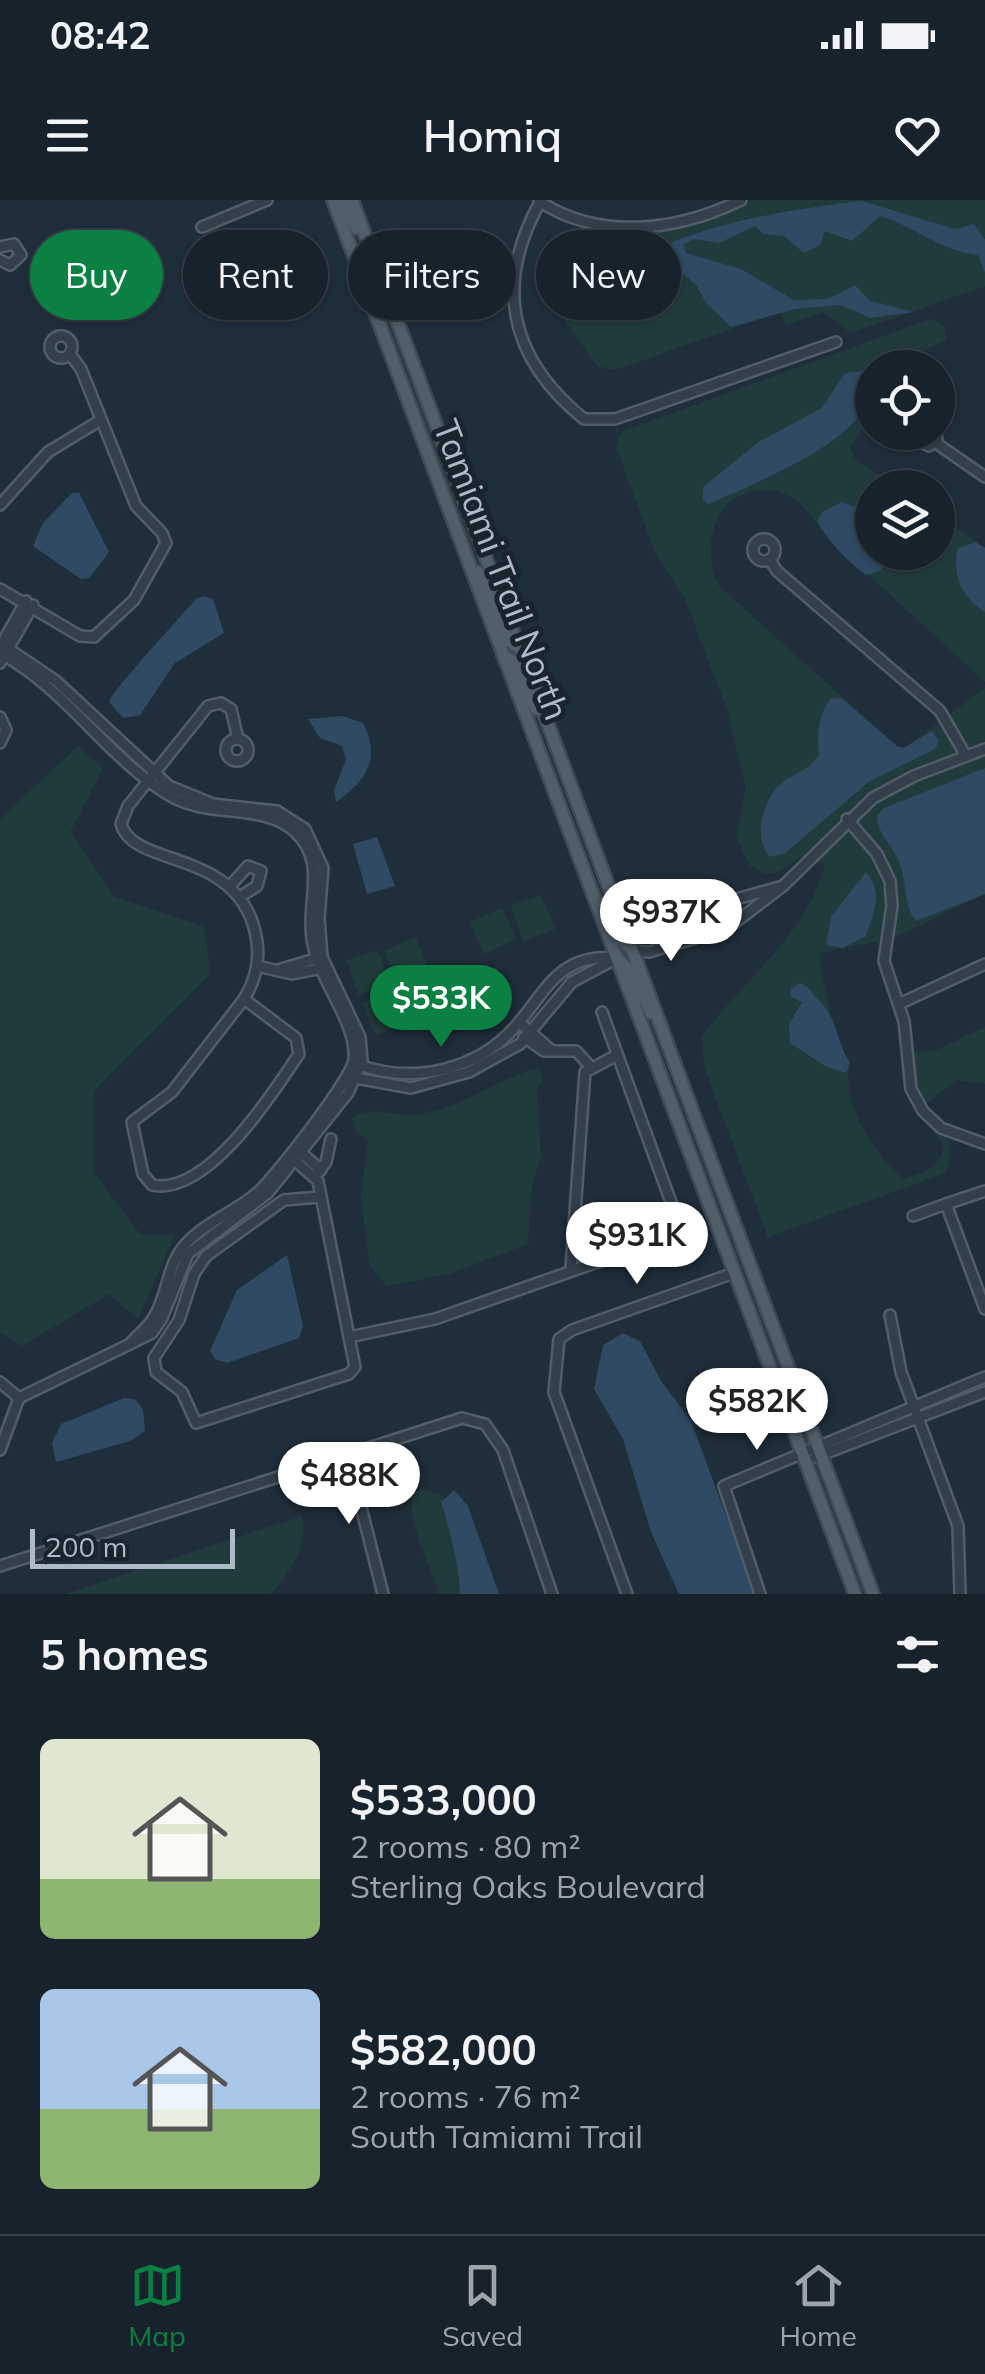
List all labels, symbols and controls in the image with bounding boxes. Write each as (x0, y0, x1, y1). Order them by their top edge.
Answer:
text: 08:42 (50, 11, 151, 59)
text: Homiq (423, 107, 562, 163)
icon: menu (40, 108, 95, 163)
icon: heart (890, 108, 945, 163)
chip: Buy (30, 230, 163, 320)
chip: Rent (183, 230, 328, 320)
chip: Filters (348, 230, 516, 320)
chip: New (536, 230, 681, 320)
map controls (855, 350, 955, 570)
button: locate (855, 350, 955, 450)
street label: Tamiami Trail North (424, 413, 579, 726)
button: layers (855, 470, 955, 570)
pin: $937K (601, 879, 741, 964)
text: $937K (622, 891, 720, 931)
pin: $533K (371, 965, 511, 1050)
text: $533K (392, 977, 490, 1017)
pin: $931K (567, 1202, 707, 1287)
text: $931K (588, 1214, 686, 1254)
pin: $582K (687, 1368, 827, 1453)
text: $582K (708, 1380, 806, 1420)
pin: $488K (279, 1442, 419, 1527)
text: $488K (300, 1454, 398, 1494)
scale bar (30, 1524, 235, 1568)
text: 200 m (45, 1529, 127, 1564)
icon: filters (890, 1627, 945, 1682)
text: 5 homes (40, 1628, 209, 1681)
text: $533,000 (350, 1773, 537, 1826)
icon: home (120, 1779, 240, 1899)
text: 2 rooms · 80 m² (350, 1826, 581, 1866)
text: Sterling Oaks Boulevard (350, 1866, 706, 1906)
text: $582,000 (350, 2023, 537, 2076)
icon: home (120, 2029, 240, 2149)
text: 2 rooms · 76 m² (350, 2076, 581, 2116)
text: South Tamiami Trail (350, 2116, 643, 2156)
tab: Map (128, 2258, 186, 2353)
tab: Saved (442, 2258, 523, 2353)
tab: Home (779, 2258, 857, 2353)

